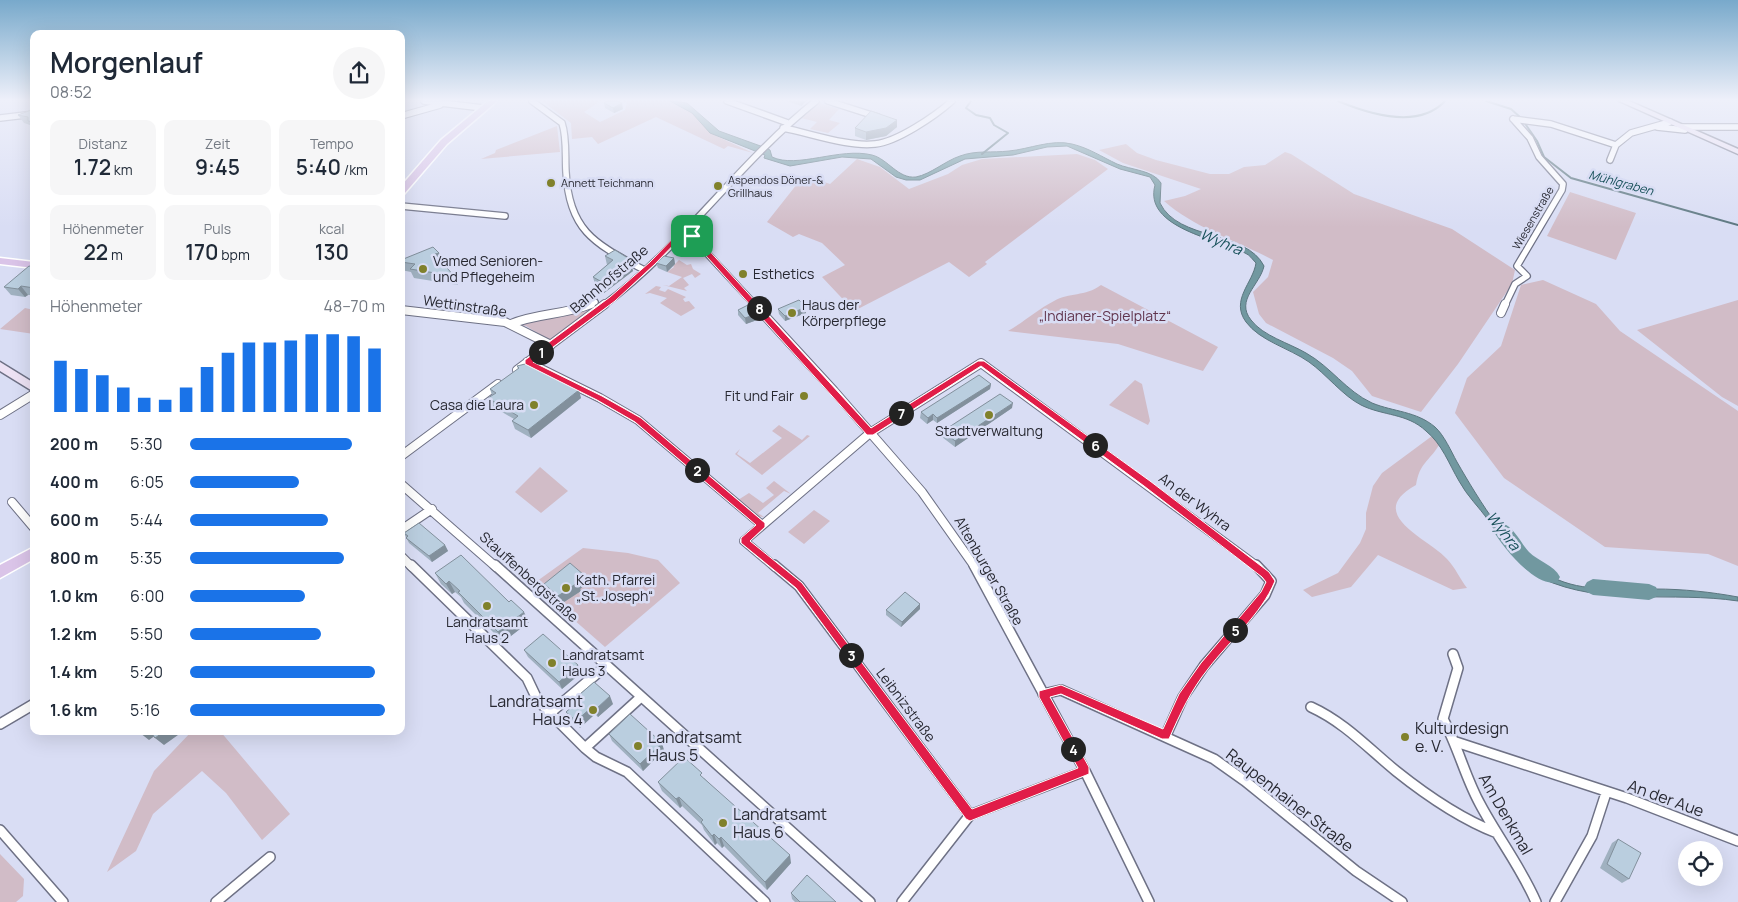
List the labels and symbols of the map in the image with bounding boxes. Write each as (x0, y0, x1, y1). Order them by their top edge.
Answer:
water label: Mühlgraben (1587, 166, 1656, 200)
place label: Aspendos Döner-& Grillhaus (728, 172, 824, 200)
place label: Annett Teichmann (561, 175, 654, 190)
marker: Annett Teichmann (545, 177, 557, 189)
marker: Aspendos Döner-& Grillhaus (712, 180, 724, 192)
street label: Wiesenstraße (1508, 183, 1557, 252)
pin (671, 215, 713, 257)
water label: Wyhra (1197, 223, 1246, 260)
street label: Bahnhofstraße (566, 240, 652, 317)
place label: Vamed Senioren- und Pflegeheim (433, 251, 543, 286)
marker: Vamed Senioren- und Pflegeheim (417, 263, 429, 275)
place label: Esthetics (753, 264, 814, 283)
marker: Esthetics (737, 268, 749, 280)
street label: Wettinstraße (422, 290, 508, 321)
place label: Haus der Körperpflege (802, 295, 886, 330)
pin: 8 (746, 296, 772, 320)
park label: „Indianer-Spielplatz“ (1039, 306, 1171, 325)
marker: Haus der Körperpflege (786, 307, 798, 319)
pin: 1 (528, 340, 554, 364)
place label: Fit und Fair (725, 386, 794, 405)
marker: Fit und Fair (798, 390, 810, 402)
place label: Casa die Laura (430, 395, 524, 414)
marker: Casa die Laura (528, 399, 540, 411)
pin: 7 (888, 400, 914, 426)
marker: Stadtverwaltung (983, 409, 995, 421)
place label: Stadtverwaltung (935, 421, 1043, 440)
pin: 6 (1082, 432, 1108, 458)
pin: 2 (684, 458, 710, 482)
street label: An der Wyhra (1155, 468, 1235, 535)
water label: Wyhra (1481, 507, 1526, 555)
street label: Altenburger Straße (951, 513, 1028, 629)
street label: Stauffenbergstraße (476, 527, 583, 626)
place label: Kath. Pfarrei „St. Joseph“ (576, 570, 655, 605)
marker: Kath. Pfarrei „St. Joseph“ (560, 582, 572, 594)
marker: Landratsamt Haus 2 (481, 600, 493, 612)
place label: Landratsamt Haus 2 (446, 612, 529, 647)
pin: 5 (1222, 618, 1248, 642)
pin: 3 (838, 642, 864, 668)
place label: Landratsamt Haus 3 (562, 645, 645, 680)
marker: Landratsamt Haus 3 (546, 657, 558, 669)
street label: Leibnizstraße (872, 664, 940, 746)
place label: Landratsamt Haus 4 (489, 690, 583, 730)
marker: Landratsamt Haus 4 (587, 704, 599, 716)
place label: Kulturdesign e. V. (1415, 717, 1509, 757)
place label: Landratsamt Haus 5 (648, 726, 742, 766)
marker: Kulturdesign e. V. (1399, 731, 1411, 743)
pin: 4 (1060, 736, 1086, 762)
marker: Landratsamt Haus 5 (632, 740, 644, 752)
street label: Raupenhainer Straße (1222, 743, 1358, 857)
street label: Am Denkmal (1474, 769, 1538, 859)
street label: An der Aue (1625, 774, 1707, 822)
place label: Landratsamt Haus 6 (733, 803, 827, 843)
marker: Landratsamt Haus 6 (717, 817, 729, 829)

